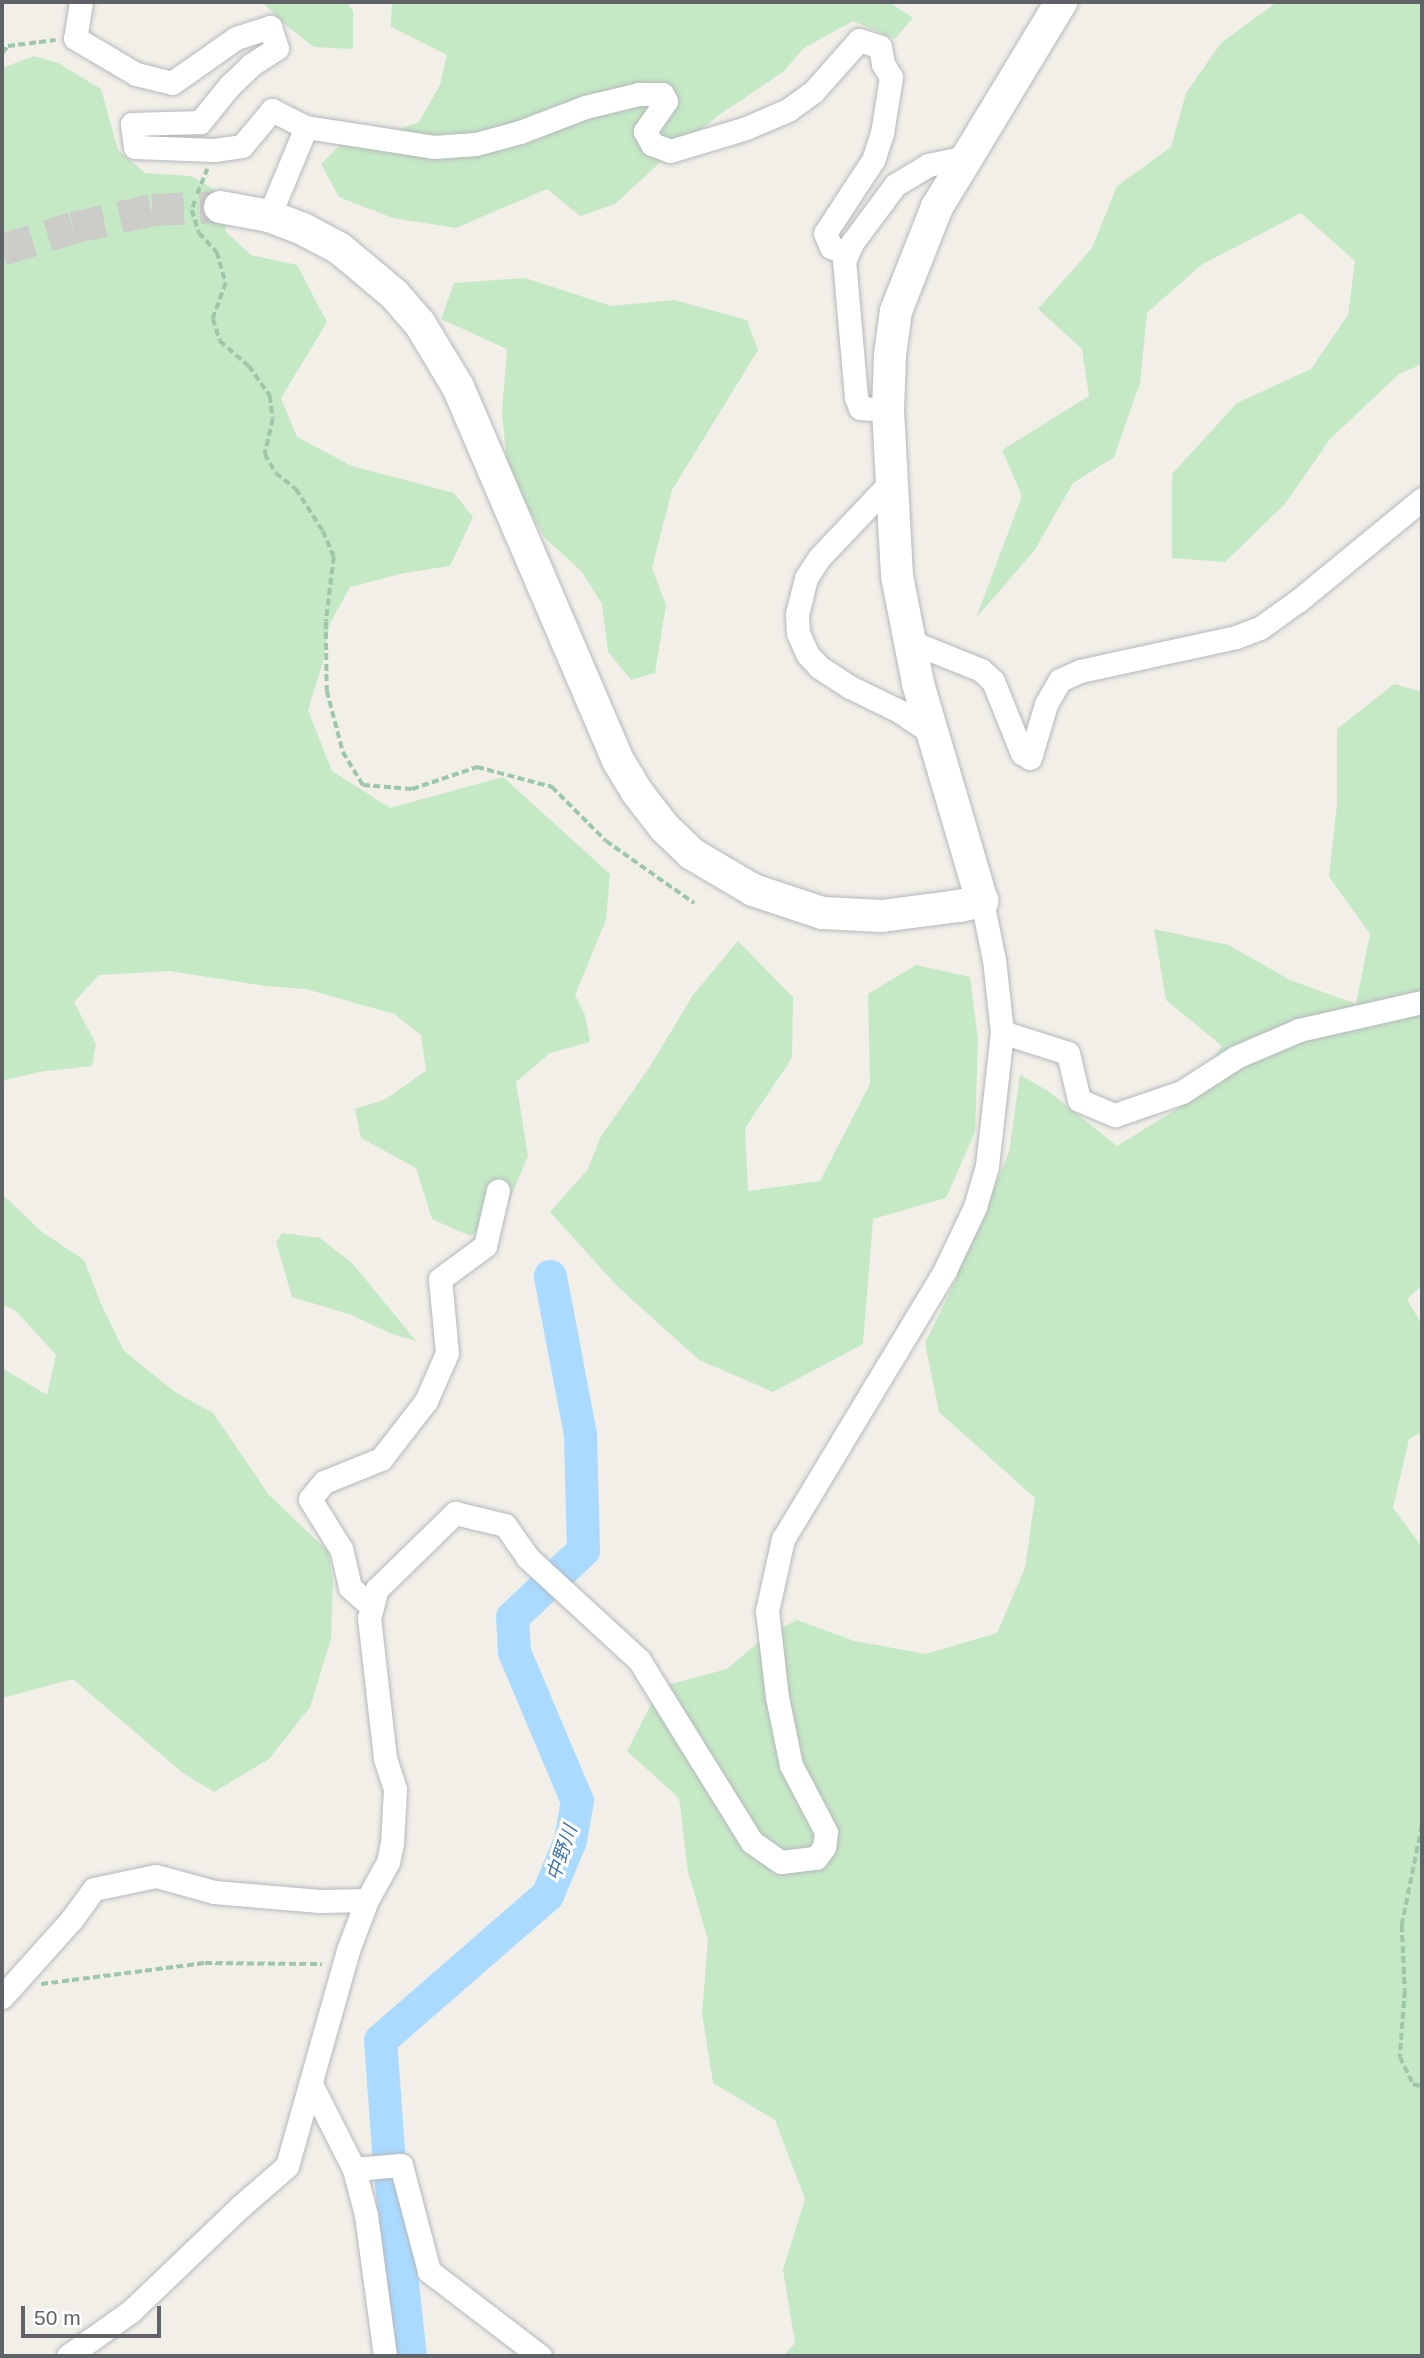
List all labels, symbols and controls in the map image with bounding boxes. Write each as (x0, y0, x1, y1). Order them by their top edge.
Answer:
water label: 中野川 (542, 1822, 582, 1884)
scale bar (24, 2292, 164, 2336)
text: 50 m (34, 2306, 81, 2329)

